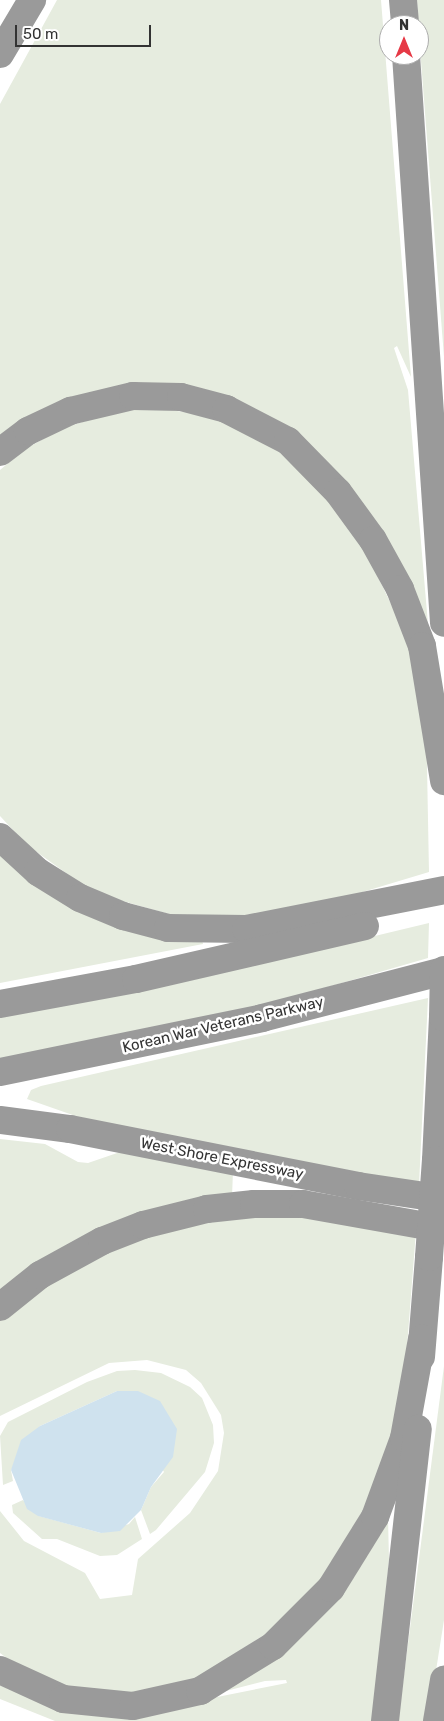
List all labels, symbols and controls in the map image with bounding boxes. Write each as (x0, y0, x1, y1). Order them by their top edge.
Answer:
scale bar (18, 15, 154, 47)
north arrow (379, 15, 429, 65)
text: N (399, 17, 409, 34)
text: 50 m (23, 25, 58, 43)
street label: Korean War Veterans Parkway (120, 993, 326, 1057)
street label: West Shore Expressway (139, 1134, 305, 1184)

